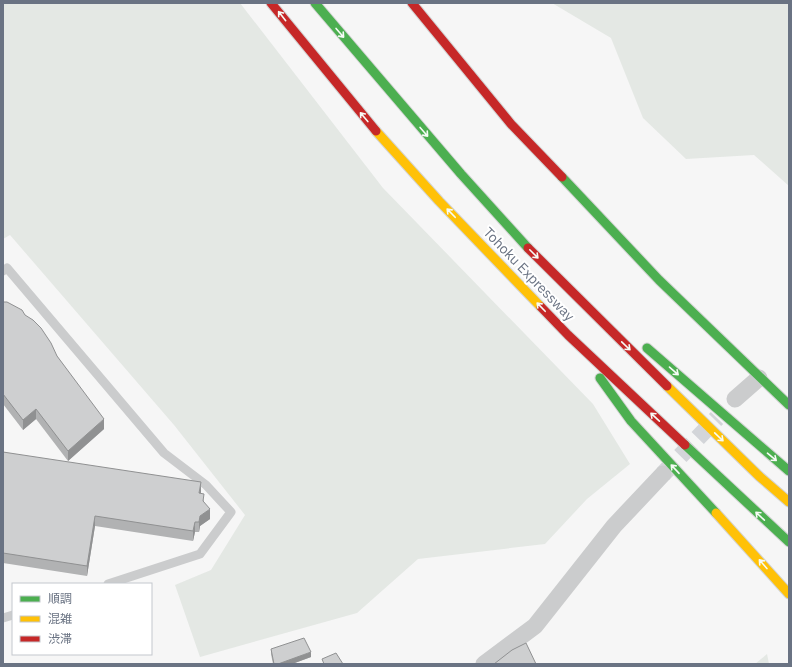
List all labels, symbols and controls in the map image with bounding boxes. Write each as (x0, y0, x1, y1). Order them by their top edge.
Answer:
one-way arrow (277, 11, 286, 22)
one-way arrow (335, 28, 344, 38)
one-way arrow (360, 111, 369, 122)
one-way arrow (420, 126, 429, 137)
one-way arrow (446, 208, 456, 218)
street label: Tohoku Expressway (480, 223, 578, 325)
one-way arrow (529, 249, 539, 259)
one-way arrow (536, 302, 546, 312)
one-way arrow (621, 341, 631, 351)
one-way arrow (669, 367, 679, 376)
one-way arrow (650, 412, 660, 422)
one-way arrow (714, 432, 724, 442)
one-way arrow (766, 453, 777, 462)
one-way arrow (670, 464, 680, 474)
one-way arrow (755, 511, 765, 521)
one-way arrow (759, 559, 768, 570)
legend (12, 583, 152, 655)
text: 順調 (48, 591, 72, 606)
text: 混雑 (48, 611, 72, 626)
text: 渋滞 (48, 631, 72, 646)

